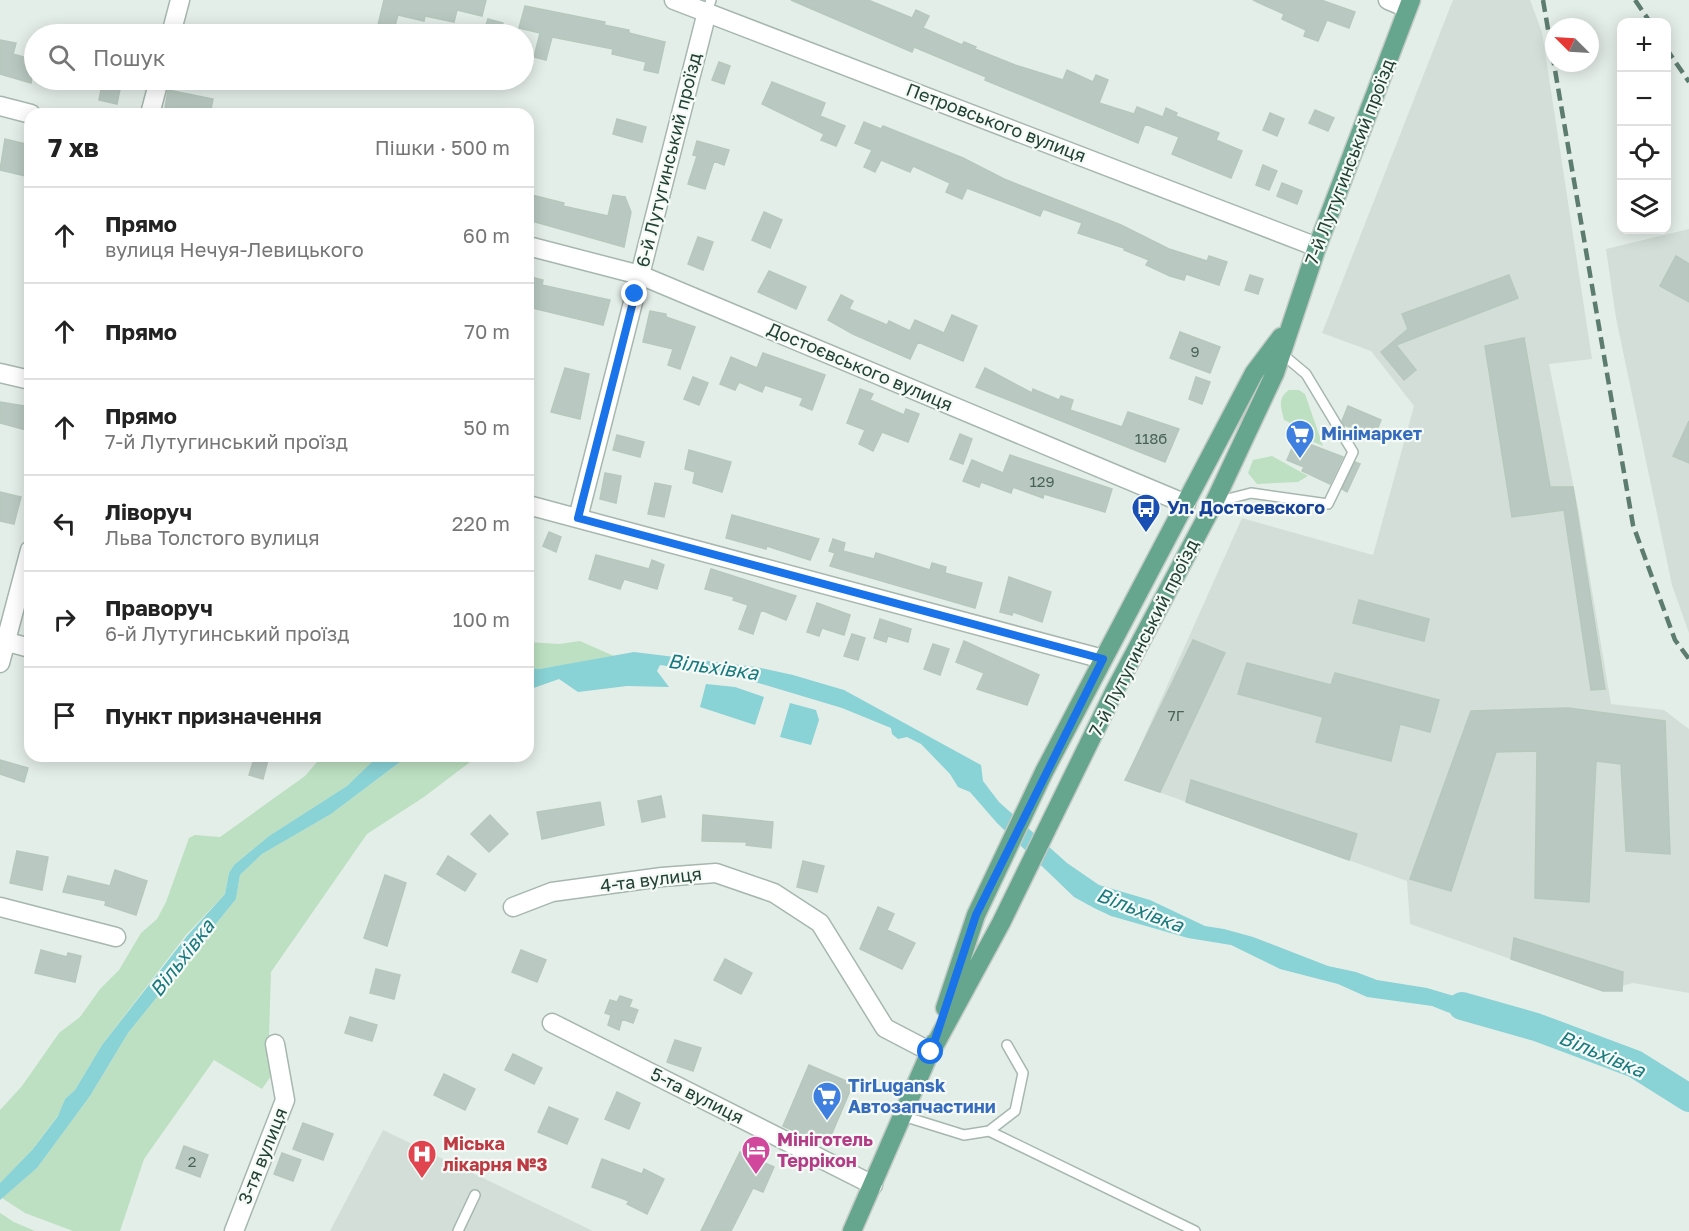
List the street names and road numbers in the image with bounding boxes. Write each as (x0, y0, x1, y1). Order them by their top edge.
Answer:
street label: 6-й Лутугинський проїзд (631, 50, 705, 269)
street label: 7-й Лутугинський проїзд (1300, 56, 1399, 268)
street label: Петровського вулиця (903, 78, 1089, 167)
street label: Достоєвського вулиця (764, 317, 956, 415)
street label: 7-й Лутугинський проїзд (1084, 535, 1203, 740)
street label: 4-та вулиця (599, 862, 703, 896)
street label: 5-та вулиця (647, 1062, 748, 1128)
street label: 3-тя вулиця (233, 1104, 291, 1207)

